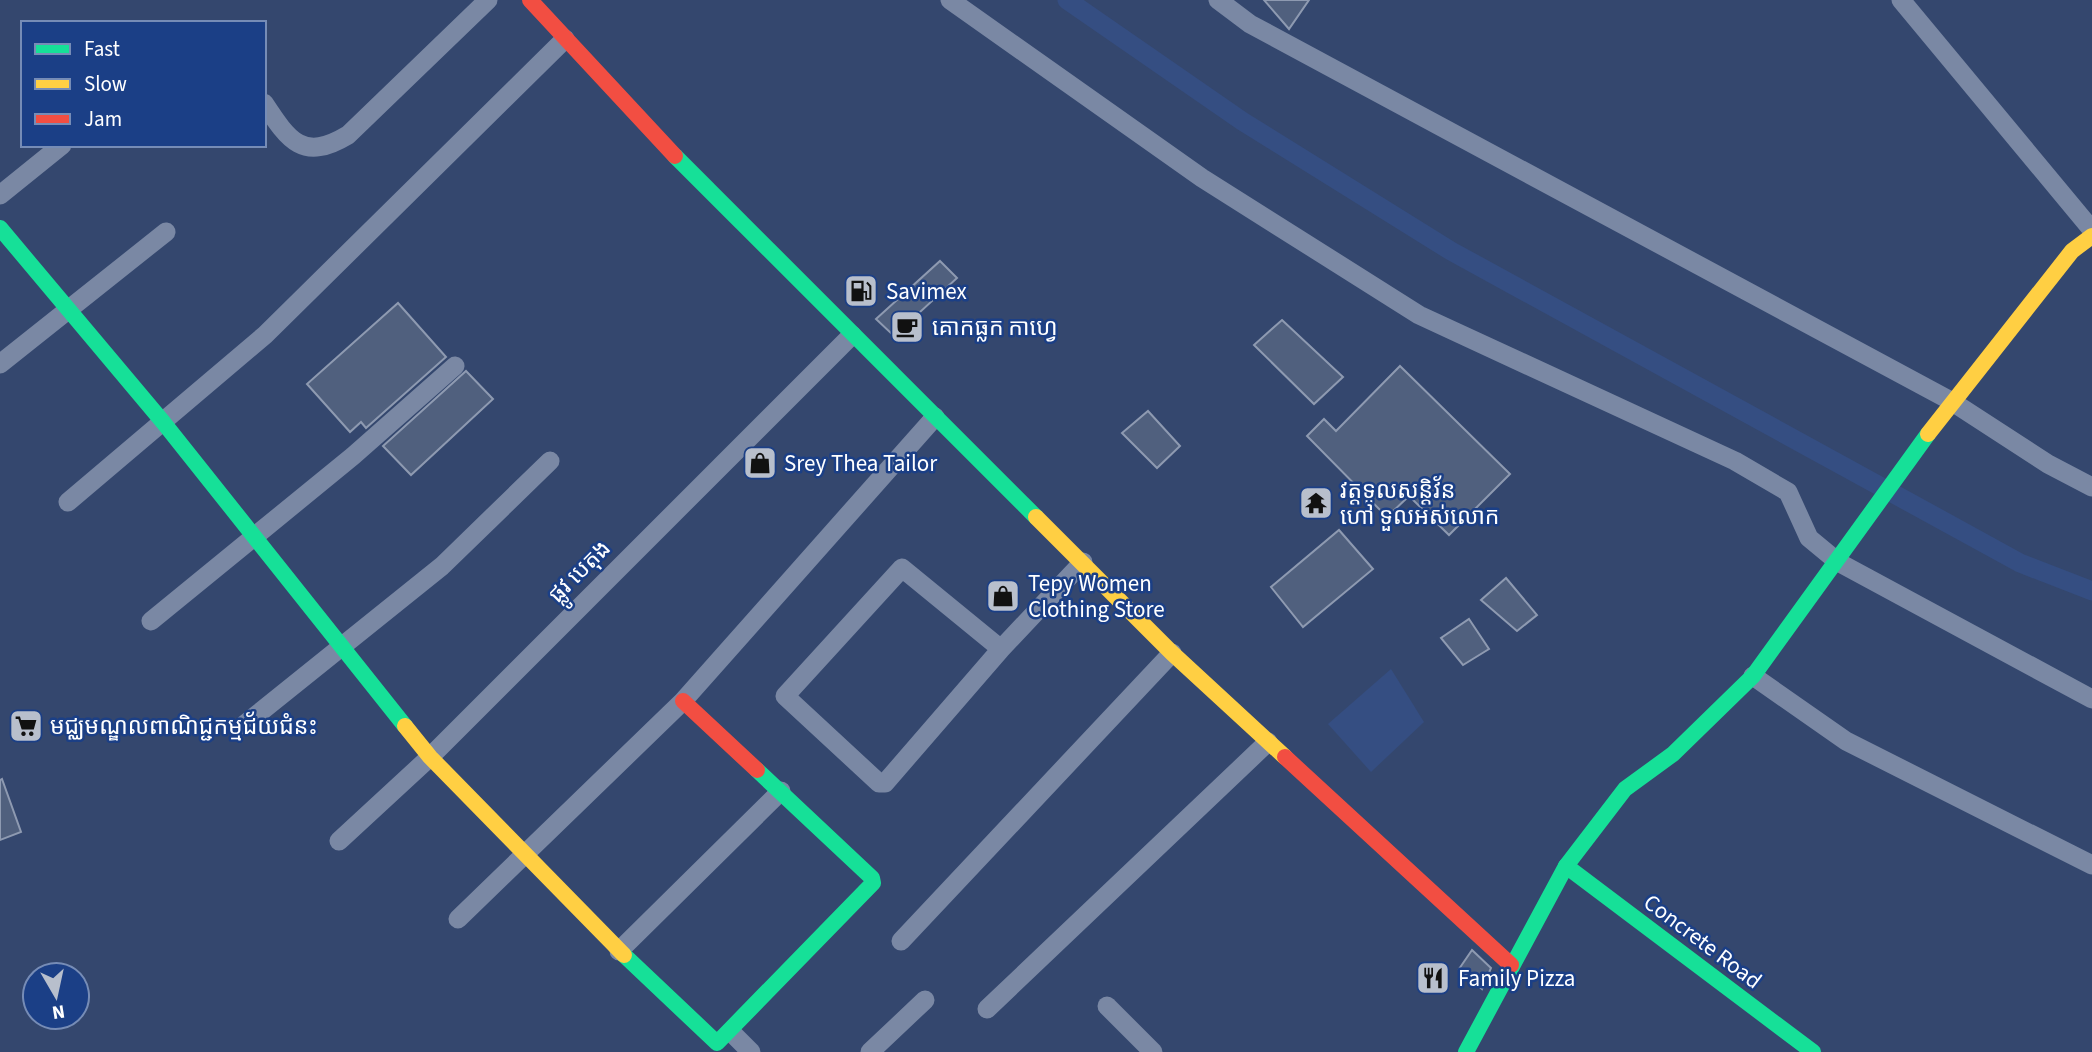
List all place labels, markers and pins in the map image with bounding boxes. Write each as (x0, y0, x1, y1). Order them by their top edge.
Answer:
fuel station icon: Savimex (842, 272, 880, 310)
place label: Savimex (886, 275, 967, 308)
cafe icon: គោកធ្លក កាហ្វេ (888, 308, 926, 346)
place label: គោកធ្លក កាហ្វេ (932, 311, 1058, 344)
shop icon: Srey Thea Tailor (741, 444, 779, 482)
place label: Srey Thea Tailor (784, 447, 938, 480)
place label: វត្តទូលសន្តិវ័ន ហៅ ទួលអស់លោក (1340, 474, 1499, 533)
temple icon: វត្តទូលសន្តិវ័ន ហៅ ទួលអស់លោក (1297, 484, 1335, 522)
place label: Tepy Women Clothing Store (1028, 567, 1165, 626)
shop icon: Tepy Women Clothing Store (984, 577, 1022, 615)
supermarket icon: មជ្ឈមណ្ឌលពាណិជ្ជកម្មជ័យជំនះ (7, 707, 45, 745)
place label: មជ្ឈមណ្ឌលពាណិជ្ជកម្មជ័យជំនះ (50, 710, 317, 743)
restaurant icon: Family Pizza (1414, 959, 1452, 997)
place label: Family Pizza (1458, 962, 1575, 995)

